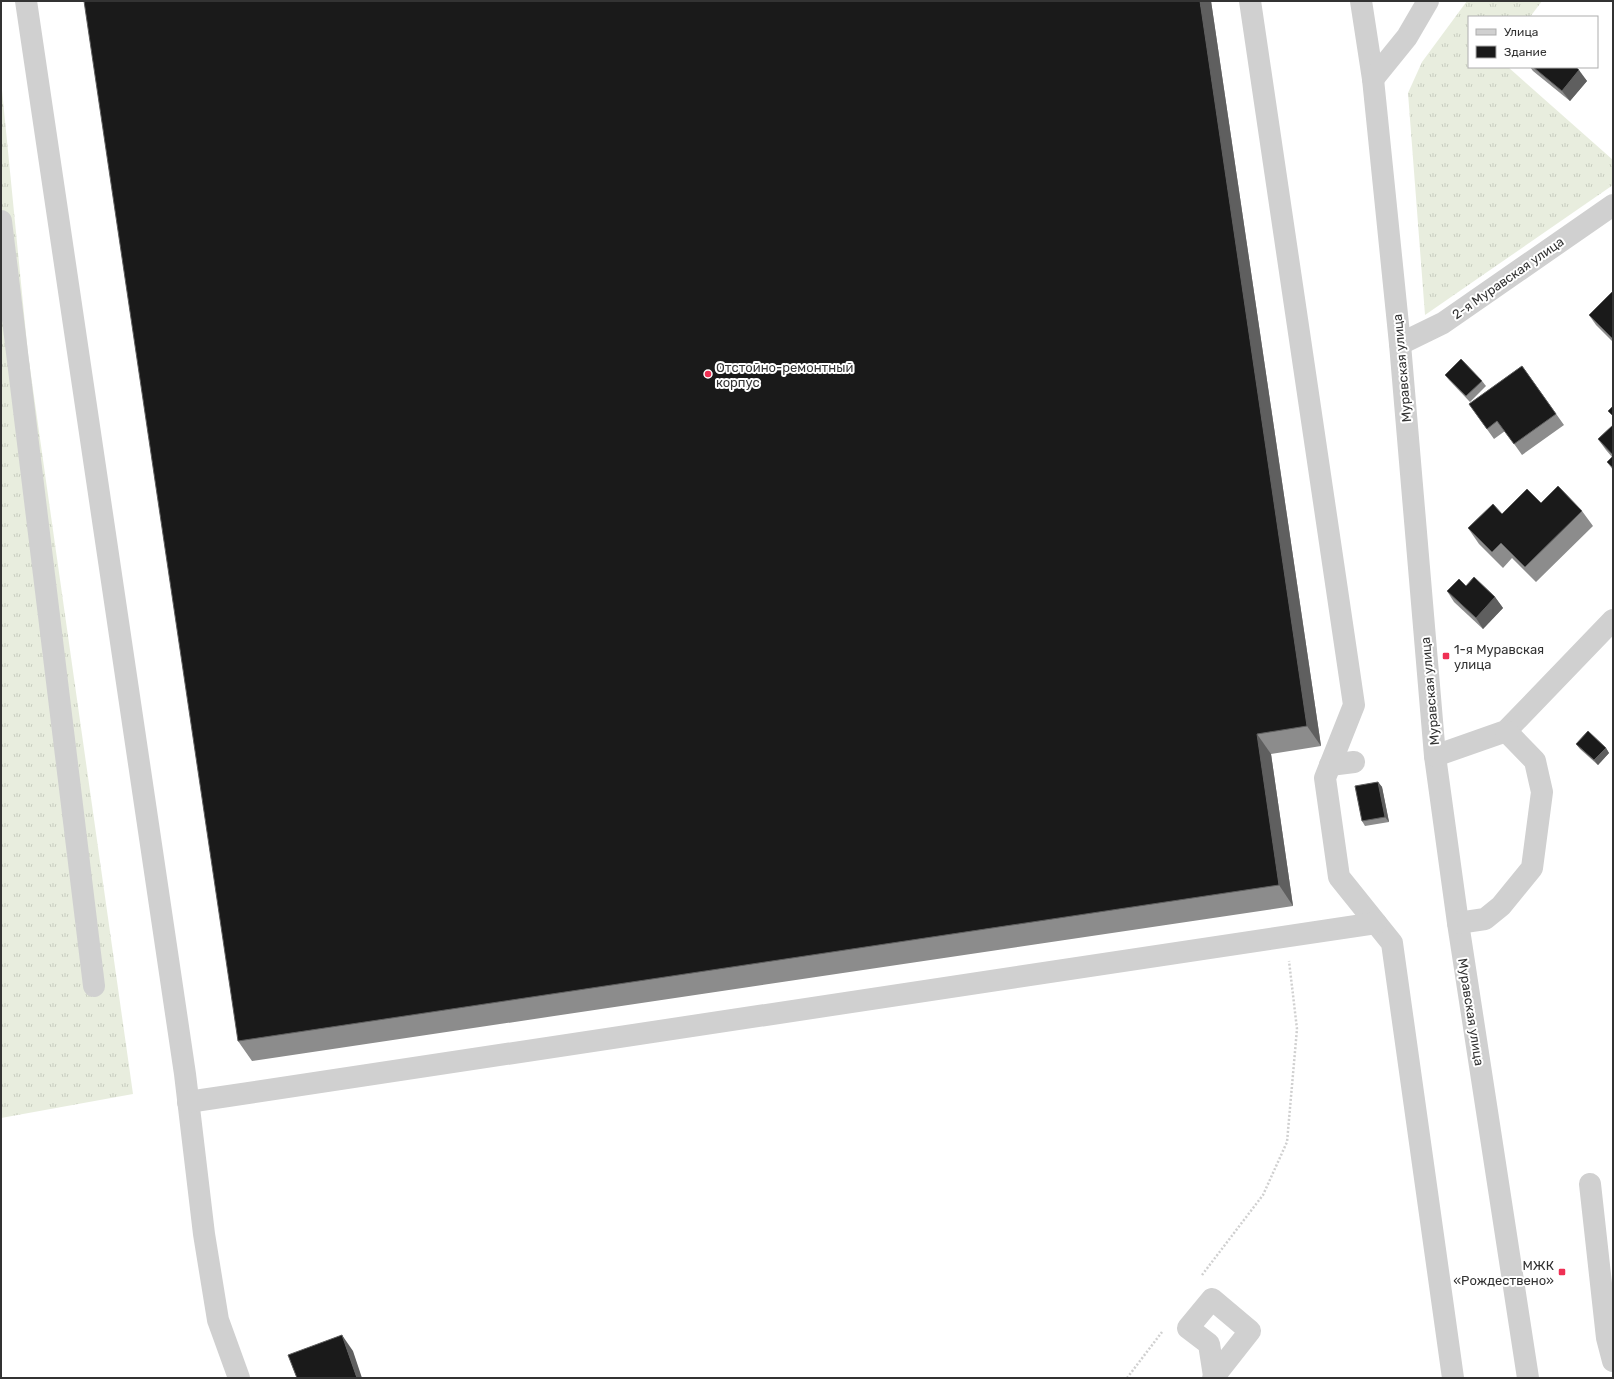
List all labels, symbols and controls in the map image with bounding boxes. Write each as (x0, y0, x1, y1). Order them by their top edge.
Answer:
legend (1468, 16, 1598, 68)
text: Улица (1504, 25, 1538, 39)
text: Здание (1504, 45, 1547, 59)
street label: 2-я Муравская улица (1449, 234, 1567, 322)
street label: Муравская улица (1390, 313, 1414, 423)
place label: Отстойно-ремонтный корпус (716, 360, 853, 390)
marker: Отстойно-ремонтный корпус (703, 369, 713, 379)
street label: Муравская улица (1418, 636, 1442, 746)
place label: 1-я Муравская улица (1454, 642, 1544, 672)
marker: 1-я Муравская улица (1441, 651, 1451, 661)
street label: Муравская улица (1455, 957, 1487, 1067)
place label: МЖК «Рождествено» (1453, 1258, 1554, 1288)
marker: МЖК «Рождествено» (1557, 1267, 1567, 1277)

